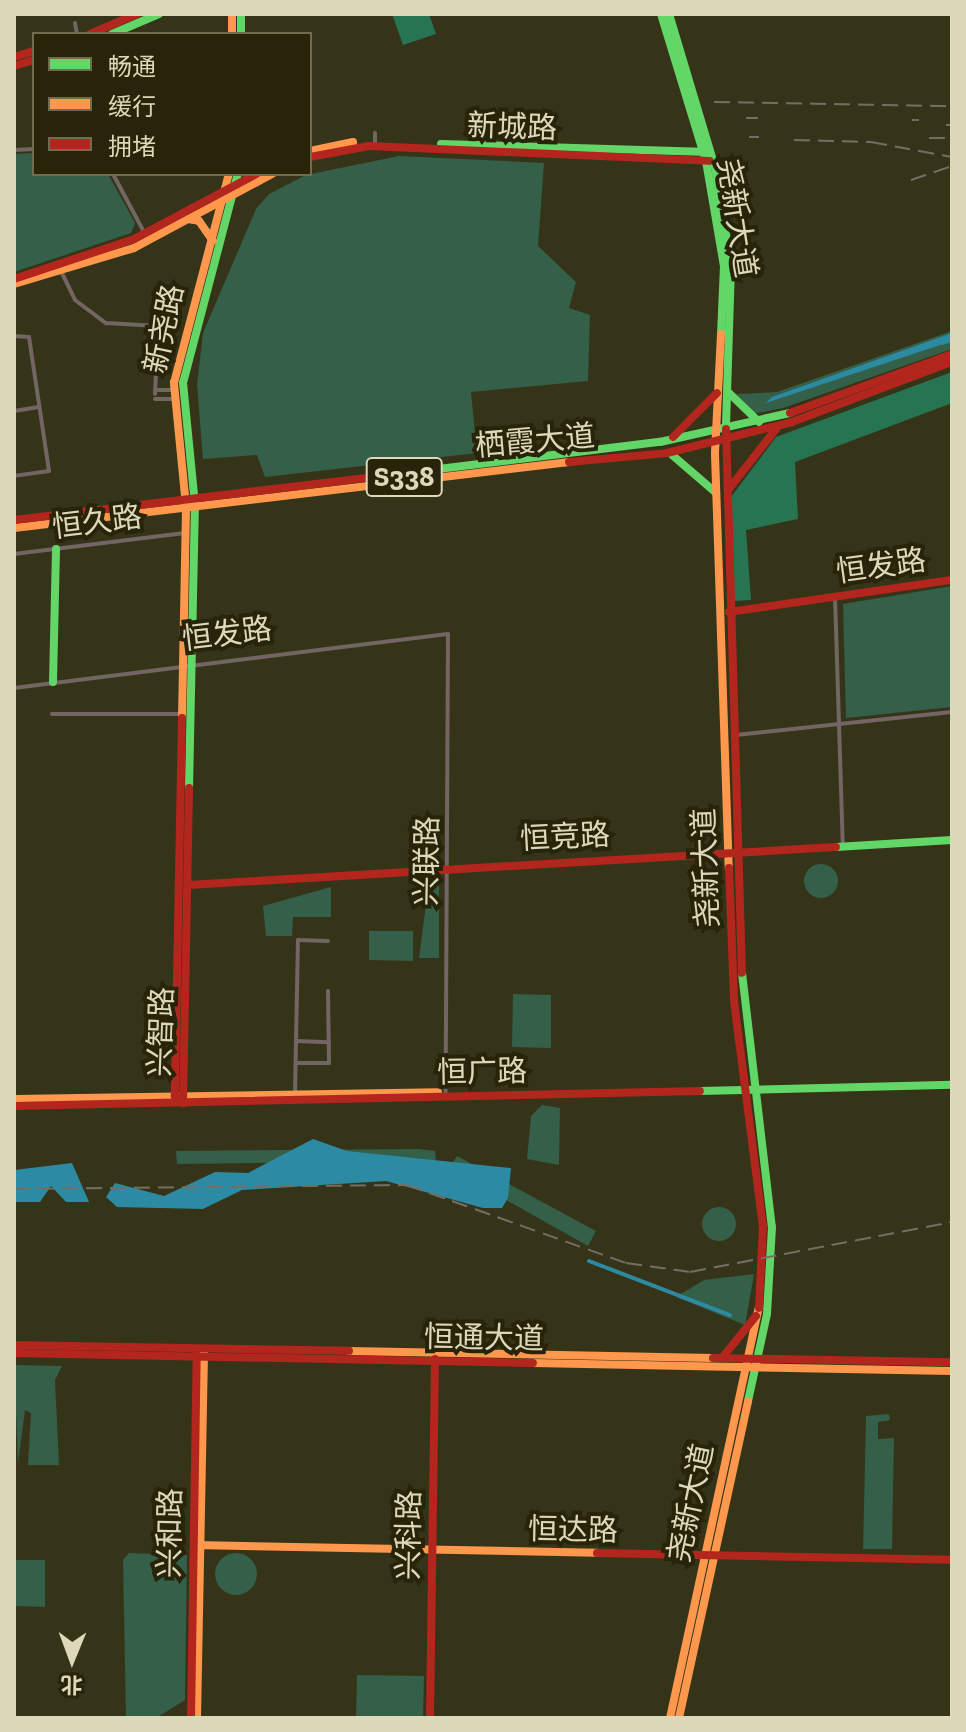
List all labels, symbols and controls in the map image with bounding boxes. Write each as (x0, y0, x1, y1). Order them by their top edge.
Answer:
legend (32, 32, 312, 176)
text: 畅通 (108, 52, 156, 81)
text: 缓行 (108, 92, 156, 121)
street label: 新城路 (466, 107, 558, 147)
text: 拥堵 (108, 132, 156, 161)
street label: 尧新大道 (710, 156, 764, 280)
street label: 新尧路 (137, 281, 191, 377)
street label: 栖霞大道 (474, 418, 596, 464)
road number: S338 (364, 453, 444, 501)
street label: 恒久路 (50, 499, 144, 545)
street label: 恒发路 (834, 542, 928, 590)
street label: 恒发路 (180, 611, 274, 657)
street label: 尧新大道 (686, 807, 726, 929)
street label: 兴联路 (408, 816, 446, 906)
street label: 恒竞路 (519, 817, 611, 857)
street label: 兴智路 (141, 986, 181, 1078)
street label: 恒广路 (437, 1053, 527, 1091)
street label: 恒通大道 (424, 1319, 544, 1357)
street label: 尧新大道 (661, 1441, 721, 1565)
street label: 兴和路 (151, 1488, 189, 1578)
street label: 兴科路 (390, 1490, 428, 1580)
street label: 恒达路 (528, 1511, 618, 1549)
north arrow (32, 1620, 112, 1700)
text: 北 (60, 1671, 83, 1698)

